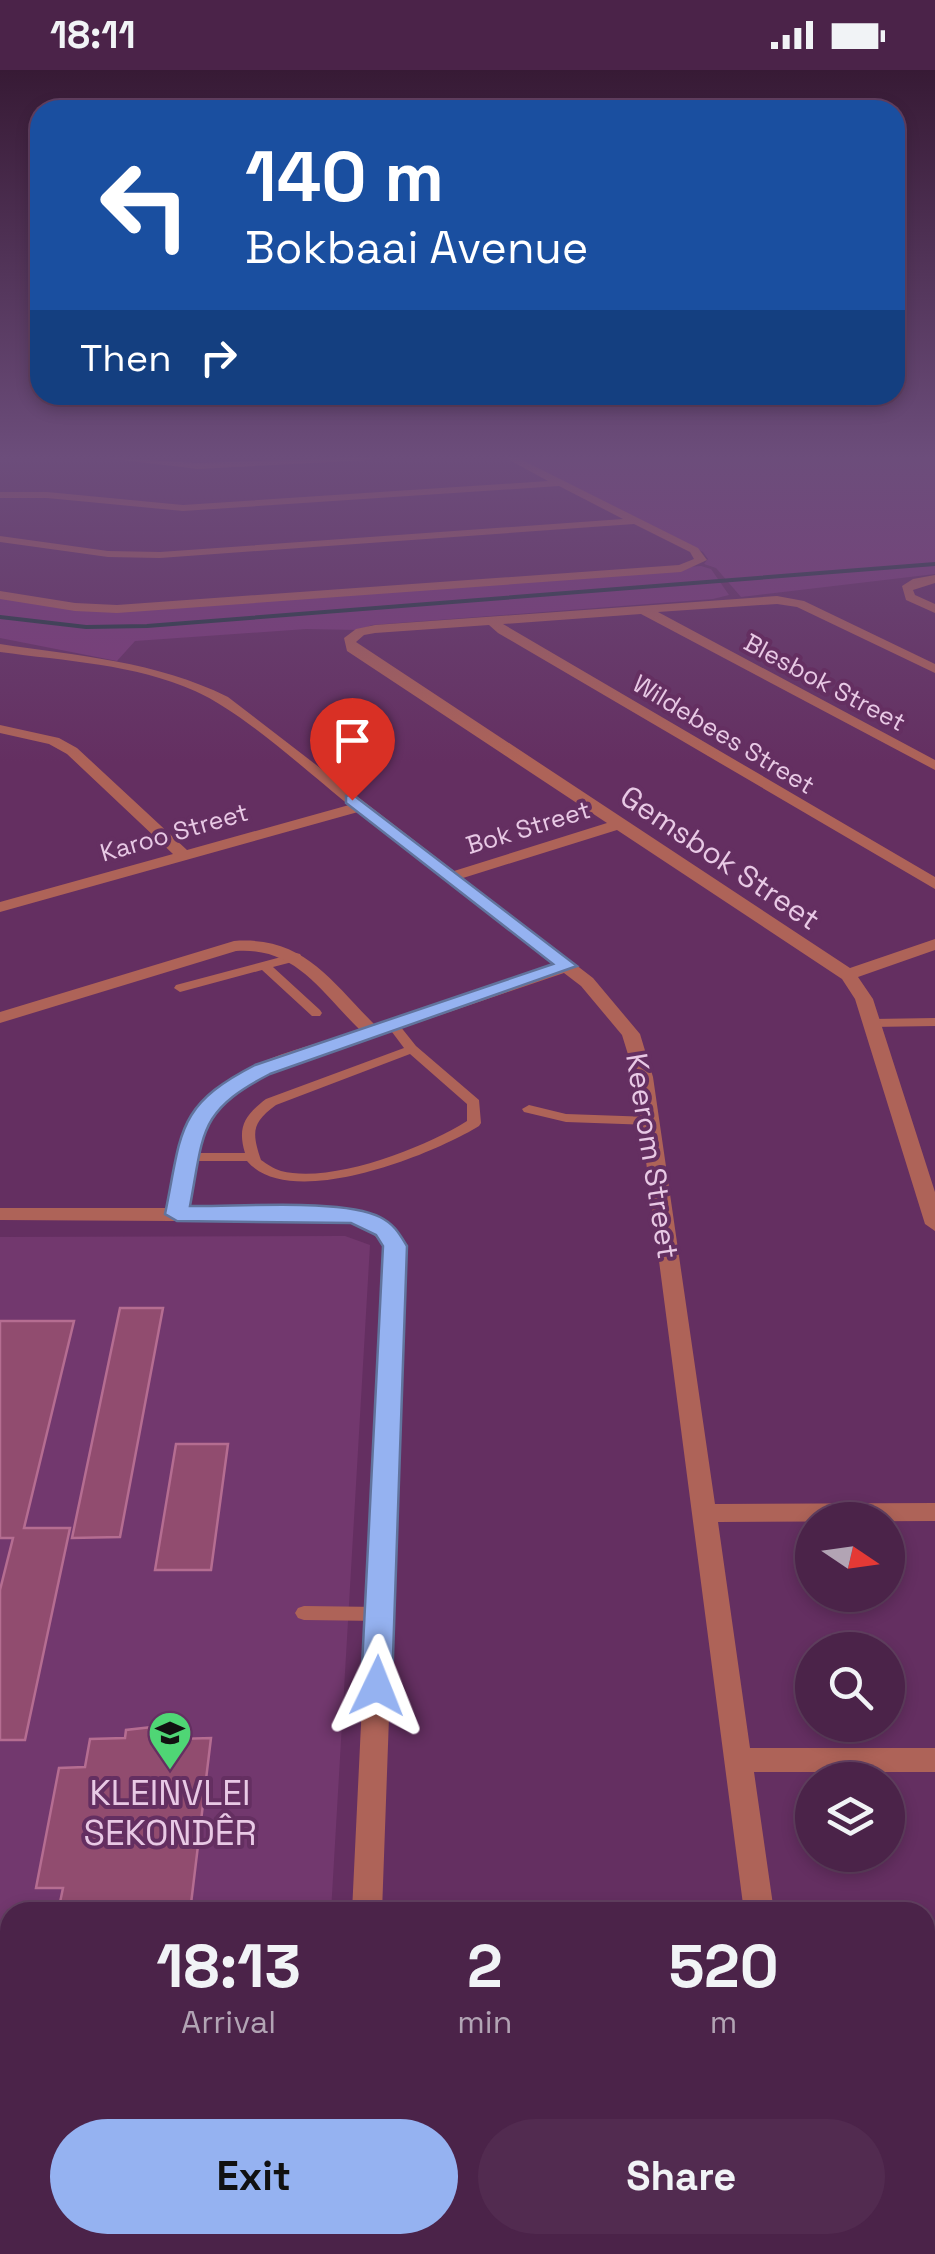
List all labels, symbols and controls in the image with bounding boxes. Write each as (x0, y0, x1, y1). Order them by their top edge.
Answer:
text: 18:11 (50, 11, 136, 59)
text: 140 m (245, 132, 444, 221)
icon: left (80, 140, 210, 270)
text: Bokbaai Avenue (245, 219, 588, 276)
icon: right (191, 330, 246, 385)
text: Then (80, 334, 171, 382)
street label: Blesbok Street (739, 626, 911, 738)
street label: Wildebees Street (627, 667, 821, 801)
pin (310, 698, 395, 801)
icon: arrive (325, 713, 380, 768)
street label: Gemsbok Street (613, 776, 828, 939)
street label: Bok Street (462, 793, 594, 861)
street label: Karoo Street (96, 796, 252, 868)
street label: Keerom Street (617, 1050, 688, 1262)
north arrow (795, 1502, 905, 1612)
map controls (795, 1502, 905, 1872)
button: search (795, 1632, 905, 1742)
position arrow (325, 1634, 429, 1738)
school or university icon: KLEINVLEI SEKONDÊR (147, 1710, 193, 1771)
button: layers (795, 1762, 905, 1872)
place label: KLEINVLEI SEKONDÊR (83, 1771, 257, 1855)
text: 18:13 (156, 1928, 301, 2005)
text: 2 (467, 1928, 503, 2005)
text: 520 (669, 1928, 779, 2005)
text: Arrival (181, 2002, 276, 2042)
text: min (457, 2002, 512, 2042)
text: m (710, 2002, 737, 2042)
button: Exit (50, 2119, 458, 2234)
button: Share (478, 2119, 885, 2234)

